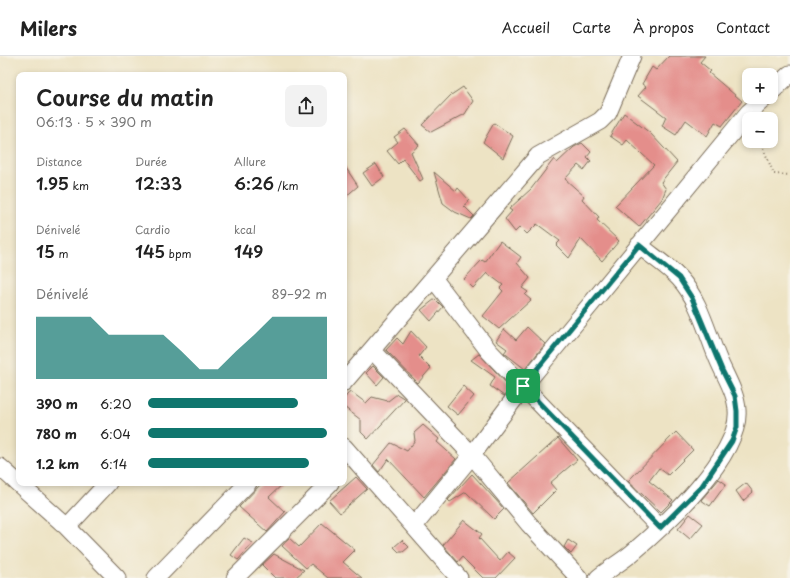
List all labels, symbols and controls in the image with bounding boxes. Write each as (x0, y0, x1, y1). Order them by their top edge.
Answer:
text: Milers (20, 14, 77, 42)
text: Accueil (502, 17, 550, 38)
text: Carte (572, 17, 611, 38)
text: À propos (633, 17, 694, 38)
text: Contact (716, 17, 770, 38)
map controls (742, 68, 778, 148)
button: + (742, 68, 778, 104)
text: Course du matin (36, 80, 214, 113)
button: share (285, 85, 327, 127)
text: 06:13 · 5 × 390 m (36, 112, 152, 131)
button: − (742, 112, 778, 148)
text: Distance (36, 153, 82, 170)
text: Durée (135, 153, 167, 170)
text: Allure (234, 153, 266, 170)
text: 1.95 (36, 170, 69, 196)
text: 12:33 (135, 170, 182, 196)
text: 6:26 (234, 170, 274, 196)
text: km (69, 177, 89, 194)
text: /km (274, 177, 299, 194)
text: Dénivelé (36, 221, 81, 238)
text: Cardio (135, 221, 170, 238)
text: kcal (234, 221, 256, 238)
text: 15 (36, 238, 55, 264)
text: 145 (135, 238, 165, 264)
text: 149 (234, 238, 263, 264)
text: m (55, 245, 68, 262)
text: bpm (165, 245, 192, 262)
text: Dénivelé (36, 284, 89, 303)
text: 89–92 m (271, 284, 327, 303)
pin (506, 369, 540, 403)
icon: arrive (512, 375, 534, 397)
text: 390 m (36, 394, 78, 413)
text: 6:20 (100, 394, 131, 413)
text: 780 m (36, 424, 77, 443)
text: 6:04 (100, 424, 131, 443)
text: 1.2 km (36, 454, 79, 473)
text: 6:14 (100, 454, 127, 473)

